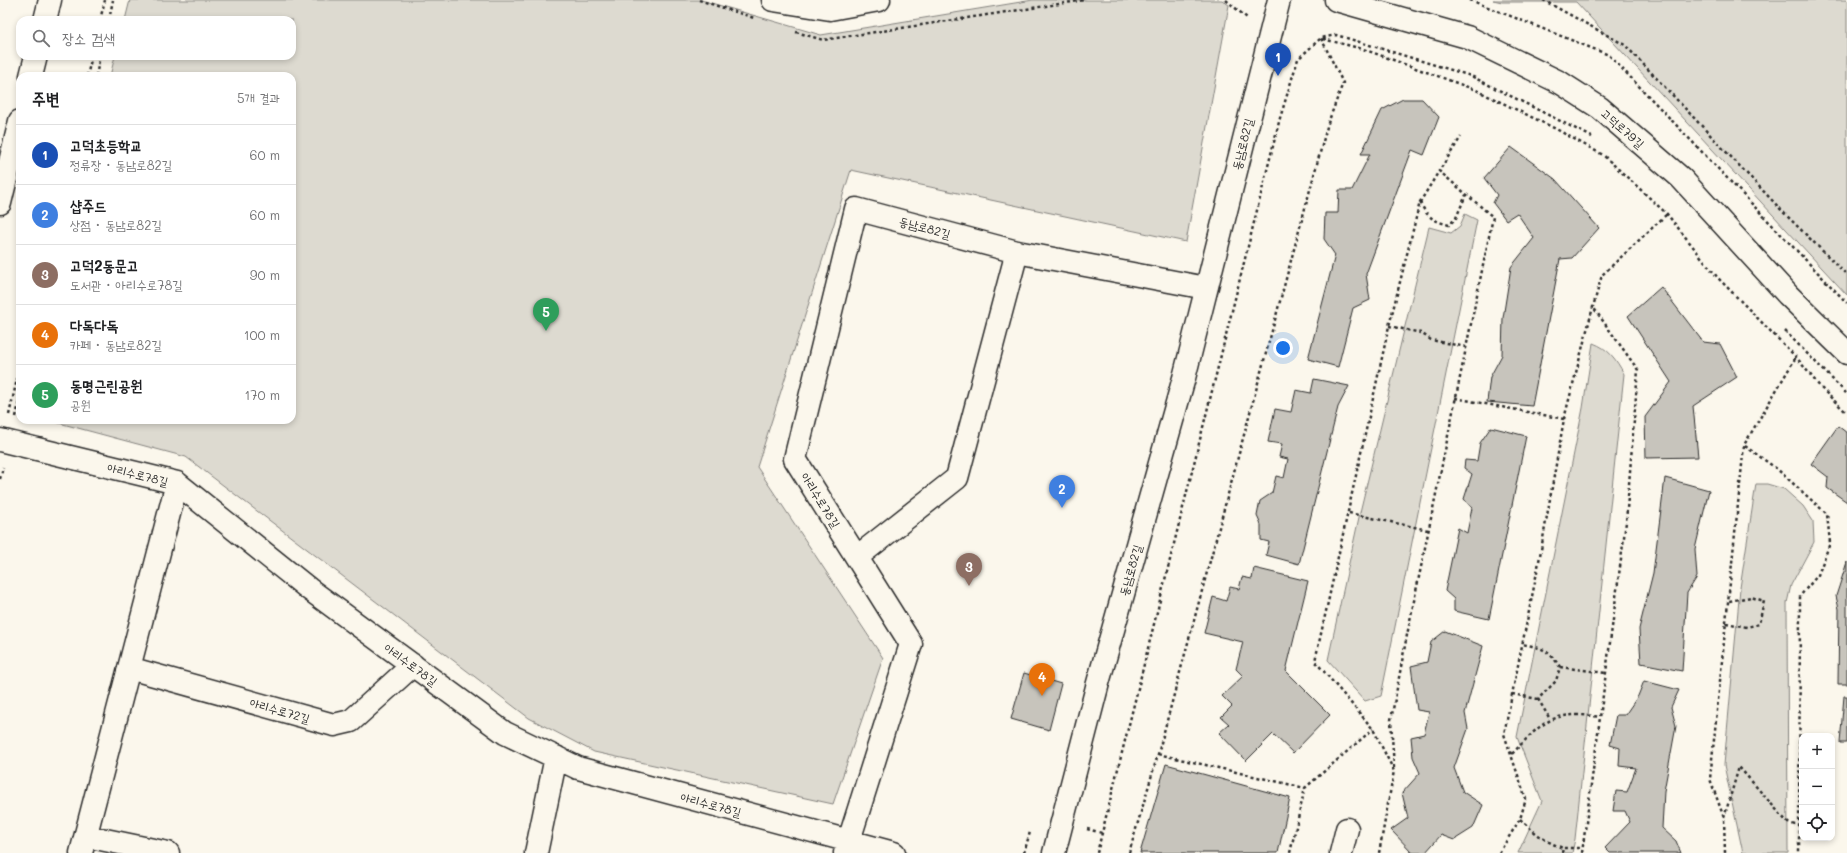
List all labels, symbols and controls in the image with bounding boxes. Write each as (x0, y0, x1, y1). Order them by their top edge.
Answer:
search box (16, 16, 296, 60)
icon: search (30, 27, 52, 49)
text: 장소 검색 (62, 28, 115, 48)
pin: 1 (1265, 43, 1291, 76)
text: 주변 (32, 87, 59, 109)
text: 5개 결과 (237, 89, 280, 106)
street label: 고덕로79길 (1598, 105, 1648, 151)
street label: 동남로82길 (1228, 116, 1256, 171)
text: 고덕초등학교 (70, 135, 142, 155)
text: 1 (42, 146, 48, 163)
text: 60 m (250, 146, 280, 163)
text: 정류장 · 동남로82길 (70, 156, 172, 173)
text: 샵주드 (70, 195, 106, 215)
text: 2 (41, 206, 49, 223)
text: 60 m (250, 206, 280, 223)
street label: 동남로82길 (898, 212, 953, 242)
text: 상점 · 동남로82길 (70, 216, 162, 233)
text: 고덕2동문고 (70, 255, 139, 275)
text: 3 (41, 266, 49, 283)
text: 90 m (250, 266, 280, 283)
text: 도서관 · 아리수로78길 (70, 276, 183, 293)
pin: 5 (533, 298, 559, 331)
text: 다독다독 (70, 315, 118, 335)
text: 4 (41, 326, 49, 343)
text: 100 m (244, 326, 280, 343)
text: 카페 · 동남로82길 (70, 336, 162, 353)
your location (1273, 338, 1293, 358)
text: 동명근린공원 (70, 375, 142, 395)
text: 5 (41, 386, 49, 403)
text: 170 m (244, 386, 280, 403)
text: 공원 (70, 396, 91, 413)
street label: 아리수로78길 (106, 459, 170, 489)
street label: 아리수로78길 (798, 469, 844, 531)
pin: 2 (1049, 475, 1075, 508)
street label: 동남로82길 (1115, 542, 1145, 597)
pin: 3 (956, 553, 982, 586)
street label: 아리수로78길 (381, 639, 441, 689)
pin: 4 (1029, 663, 1055, 696)
street label: 아리수로72길 (248, 694, 312, 726)
map controls (1799, 733, 1835, 841)
button: + (1799, 733, 1835, 769)
button: − (1799, 769, 1835, 805)
street label: 아리수로78길 (679, 788, 743, 820)
button: locate (1799, 805, 1835, 841)

